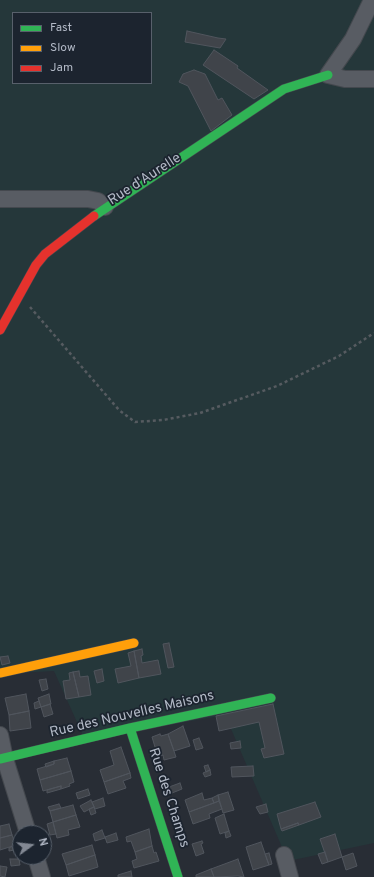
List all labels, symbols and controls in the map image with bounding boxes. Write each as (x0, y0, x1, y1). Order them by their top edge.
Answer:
legend (12, 12, 152, 84)
text: Fast (50, 20, 72, 36)
text: Slow (50, 40, 76, 56)
text: Jam (50, 60, 73, 76)
street label: Rue d'Aurelle (105, 150, 185, 210)
street label: Rue des Nouvelles Maisons (48, 688, 216, 742)
street label: Rue des Champs (144, 746, 192, 850)
north arrow (12, 825, 52, 865)
text: N (35, 837, 50, 848)

